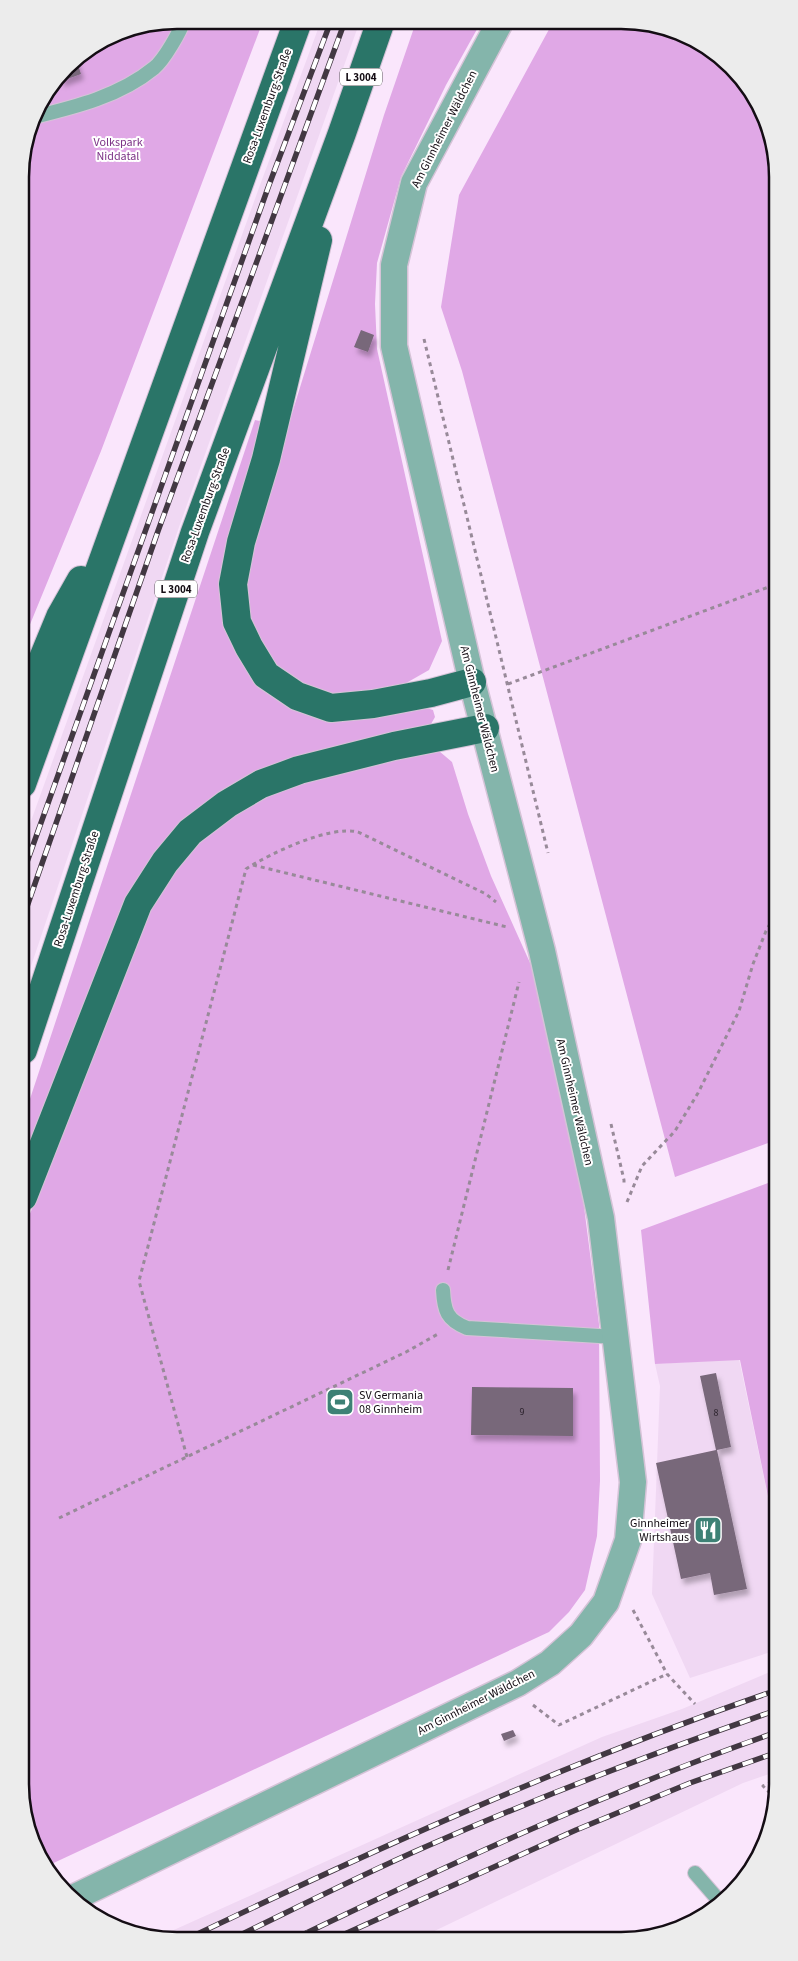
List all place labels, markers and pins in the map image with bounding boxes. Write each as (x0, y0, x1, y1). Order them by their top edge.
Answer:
sports icon: SV Germania 08 Ginnheim (325, 1387, 355, 1417)
place label: SV Germania 08 Ginnheim (359, 1387, 423, 1418)
place label: Ginnheimer Wirtshaus (630, 1515, 690, 1546)
restaurant icon: Ginnheimer Wirtshaus (693, 1515, 723, 1545)

